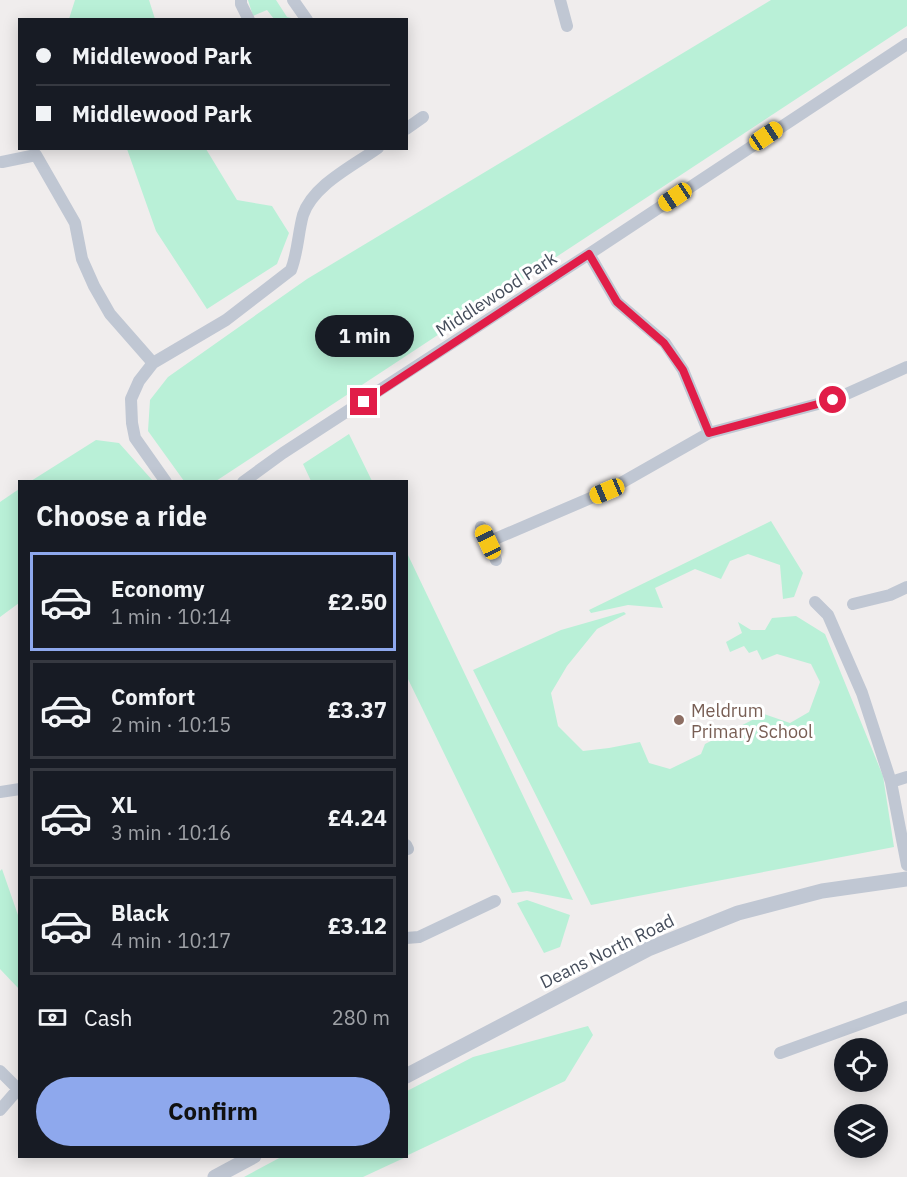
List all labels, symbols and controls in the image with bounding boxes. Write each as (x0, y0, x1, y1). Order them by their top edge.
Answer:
text: Middlewood Park (72, 41, 252, 70)
text: Middlewood Park (72, 99, 252, 128)
car (746, 118, 786, 154)
car (655, 179, 695, 215)
street label: Middlewood Park (431, 246, 561, 342)
callout: 1 min (314, 315, 413, 357)
text: 1 min (338, 322, 391, 349)
route start (819, 386, 846, 413)
route end (350, 388, 377, 415)
car (587, 476, 627, 506)
text: Choose a ride (36, 498, 207, 533)
car (472, 522, 504, 562)
text: Economy (111, 574, 205, 603)
icon: car (39, 575, 93, 629)
text: £2.50 (328, 587, 387, 616)
text: 1 min · 10:14 (111, 603, 231, 630)
text: Comfort (111, 682, 195, 711)
icon: car (39, 683, 93, 737)
text: £3.37 (328, 695, 387, 724)
place label: Meldrum Primary School (691, 699, 813, 743)
text: 2 min · 10:15 (111, 711, 231, 738)
marker: Meldrum Primary School (672, 713, 686, 727)
text: XL (111, 790, 137, 819)
icon: car (39, 791, 93, 845)
text: £4.24 (328, 803, 387, 832)
text: 3 min · 10:16 (111, 819, 231, 846)
text: Black (111, 898, 169, 927)
icon: car (39, 899, 93, 953)
street label: Deans North Road (536, 909, 678, 993)
text: £3.12 (328, 911, 387, 940)
text: 4 min · 10:17 (111, 927, 231, 954)
icon: cash (36, 1001, 69, 1034)
text: Cash (84, 1003, 133, 1032)
text: 280 m (332, 1004, 390, 1031)
map controls (834, 1038, 888, 1158)
button: locate (834, 1038, 888, 1092)
button: Confirm (36, 1077, 390, 1146)
button: layers (834, 1104, 888, 1158)

